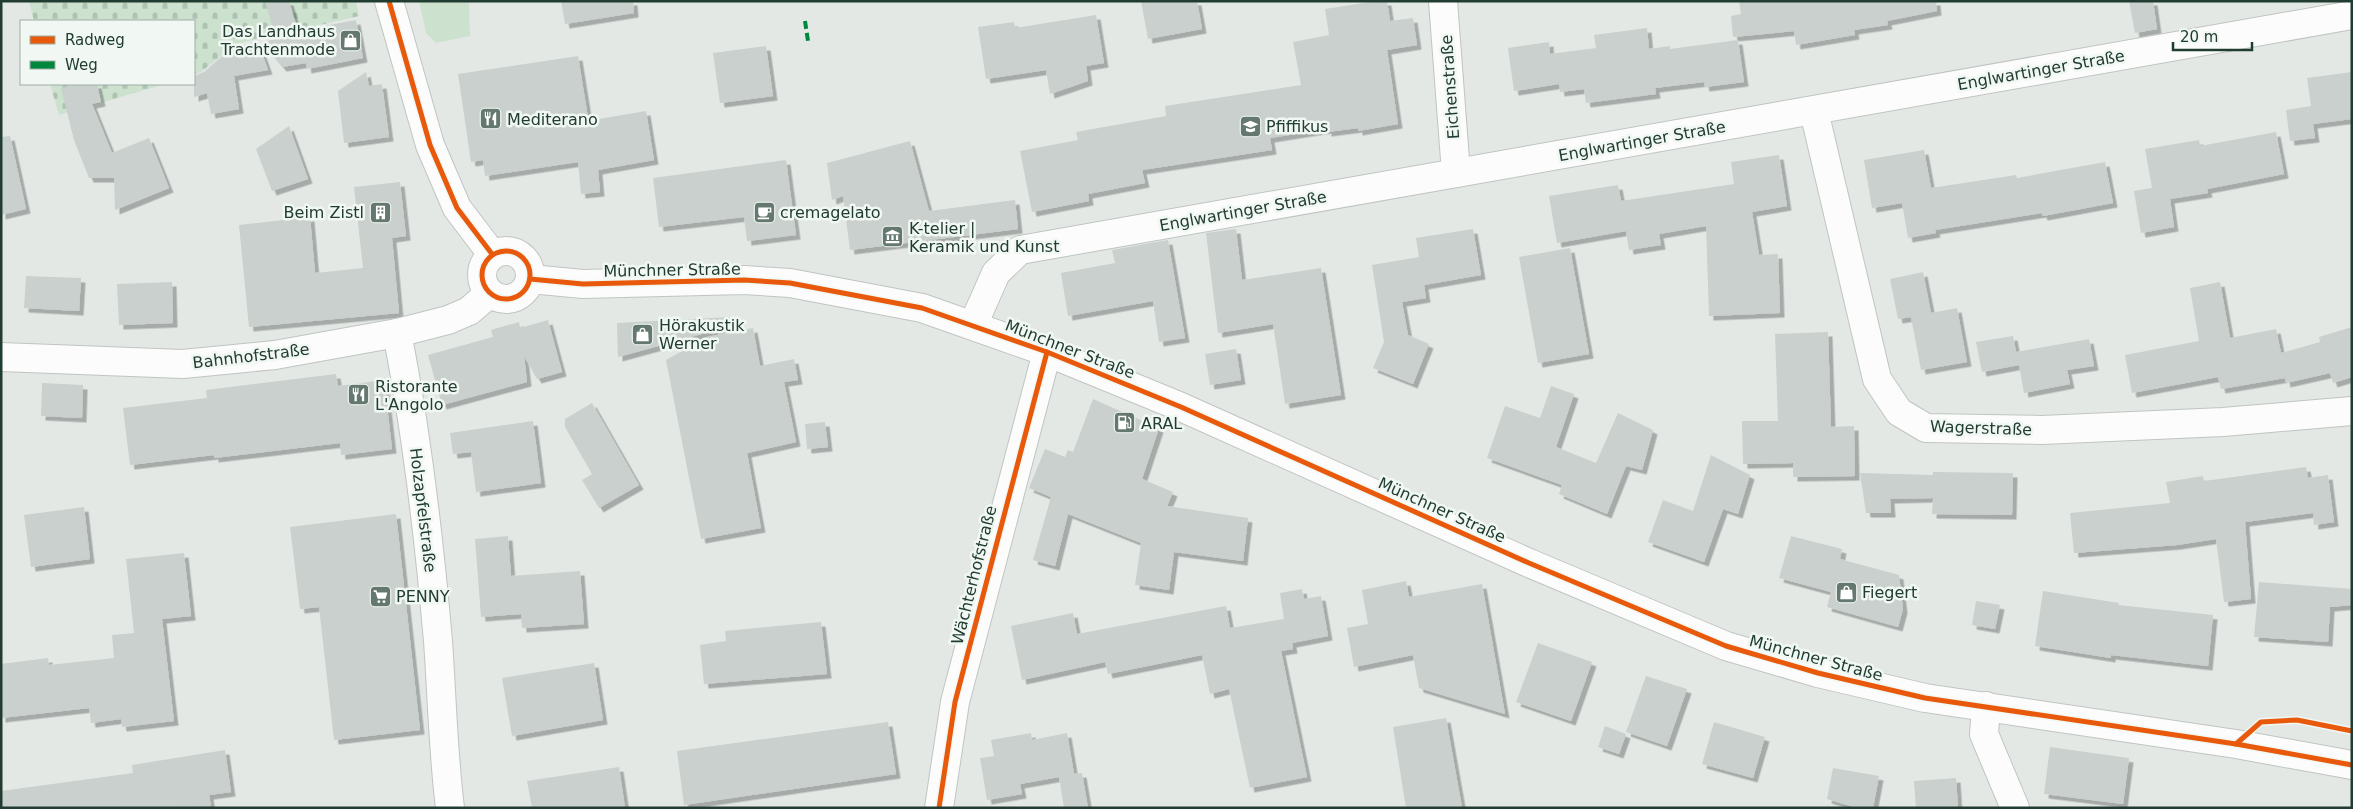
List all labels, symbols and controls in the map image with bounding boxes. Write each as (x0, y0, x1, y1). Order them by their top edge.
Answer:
legend (20, 20, 195, 85)
scale bar (2173, 20, 2252, 52)
place label: Das Landhaus Trachtenmode (220, 22, 335, 59)
shop icon: Das Landhaus Trachtenmode (339, 28, 363, 52)
text: 20 m (2180, 28, 2218, 46)
text: Radweg (65, 31, 125, 49)
street label: Eichenstraße (1437, 34, 1463, 140)
street label: Englwartinger Straße (1956, 46, 2126, 94)
text: Weg (65, 56, 98, 74)
restaurant icon: Mediterano (479, 107, 503, 131)
place label: Mediterano (507, 110, 598, 129)
school or university icon: Pfiffikus (1238, 114, 1262, 138)
place label: Pfiffikus (1266, 117, 1328, 136)
street label: Englwartinger Straße (1557, 117, 1727, 165)
street label: Englwartinger Straße (1158, 187, 1328, 235)
building icon: Beim Zistl (368, 200, 392, 224)
cafe icon: cremagelato (752, 200, 776, 224)
place label: Beim Zistl (284, 203, 364, 222)
place label: cremagelato (780, 203, 881, 222)
place label: K-telier | Keramik und Kunst (909, 219, 1059, 256)
museum icon: K-telier | Keramik und Kunst (881, 225, 905, 249)
street label: Münchner Straße (603, 259, 741, 281)
place label: Hörakustik Werner (659, 316, 745, 353)
street label: Münchner Straße (1002, 316, 1138, 382)
shop icon: Hörakustik Werner (631, 322, 655, 346)
street label: Bahnhofstraße (192, 339, 310, 373)
place label: Ristorante L'Angolo (375, 377, 458, 414)
restaurant icon: Ristorante L'Angolo (347, 383, 371, 407)
fuel station icon: ARAL (1113, 411, 1137, 435)
place label: ARAL (1141, 414, 1182, 433)
street label: Wagerstraße (1930, 417, 2032, 439)
street label: Holzapfelstraße (406, 447, 440, 573)
street label: Münchner Straße (1375, 473, 1509, 547)
street label: Wächterhofstraße (948, 504, 1000, 646)
shop icon: Fiegert (1834, 580, 1858, 604)
place label: Fiegert (1862, 583, 1917, 602)
supermarket icon: PENNY (368, 584, 392, 608)
place label: PENNY (396, 587, 450, 606)
street label: Münchner Straße (1747, 631, 1885, 685)

